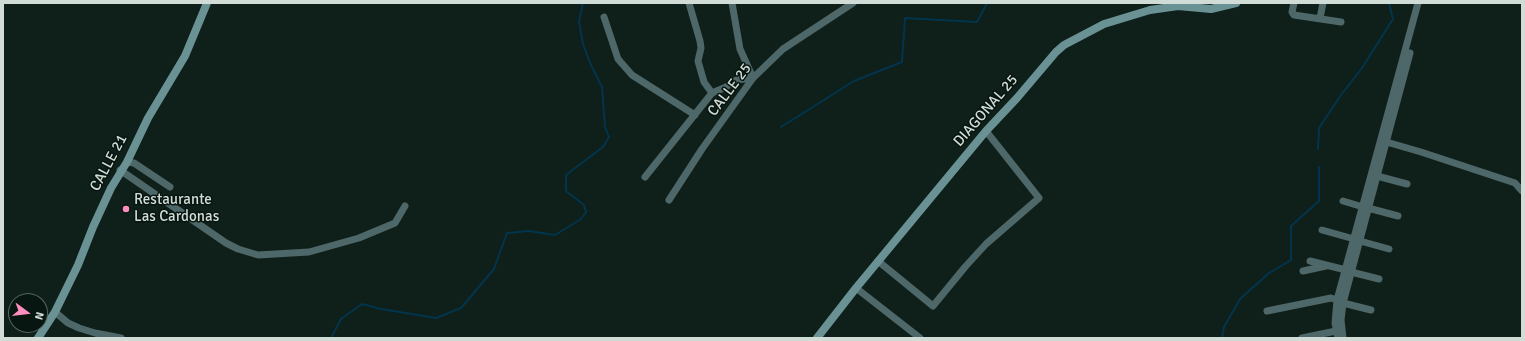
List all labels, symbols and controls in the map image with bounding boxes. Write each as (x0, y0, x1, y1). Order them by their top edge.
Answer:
street label: CALLE 25 (704, 60, 756, 120)
street label: DIAGONAL 25 (950, 71, 1022, 151)
street label: CALLE 21 (87, 132, 131, 194)
place label: Restaurante Las Cardonas (134, 191, 219, 226)
marker: Restaurante Las Cardonas (121, 204, 131, 214)
north arrow (8, 293, 48, 333)
text: N (32, 311, 46, 321)

